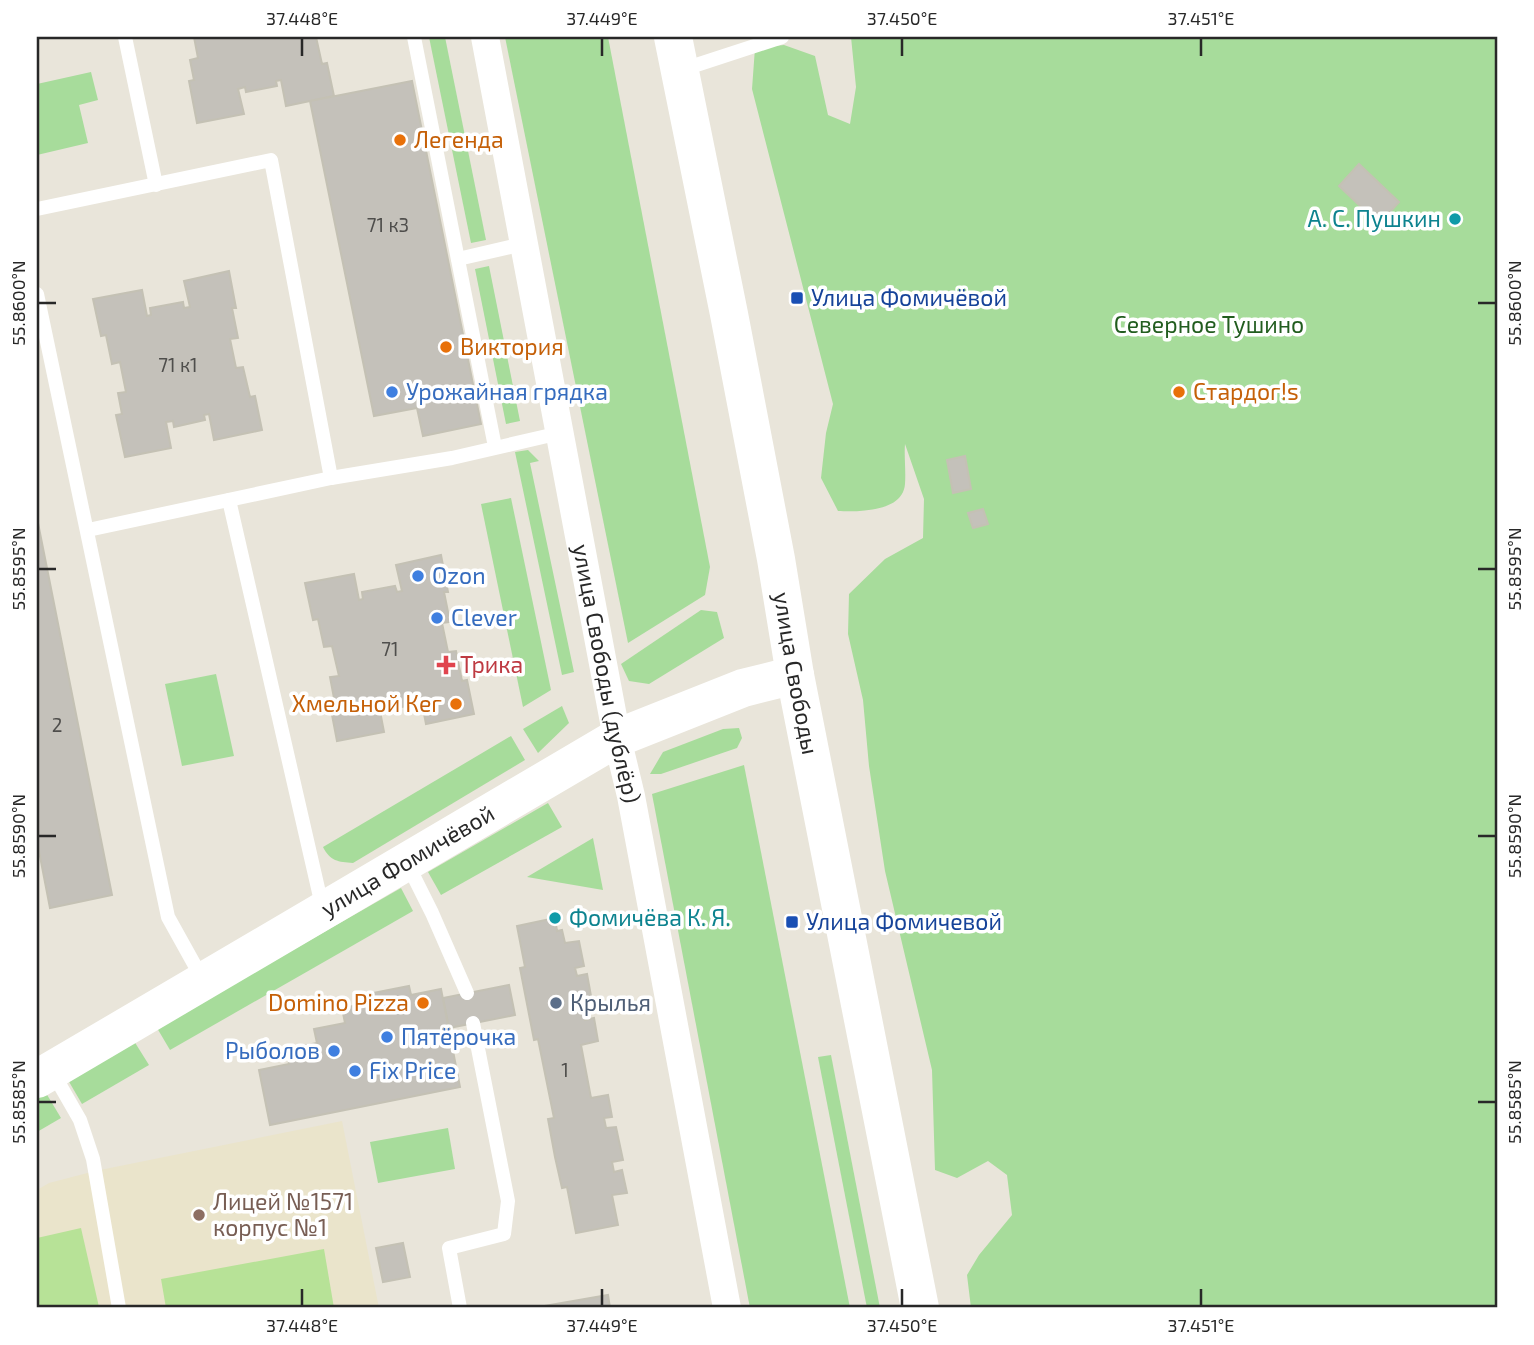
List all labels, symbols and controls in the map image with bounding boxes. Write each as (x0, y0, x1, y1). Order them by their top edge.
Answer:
text: 37.448°E (266, 7, 338, 29)
text: 37.449°E (566, 7, 638, 29)
text: 37.450°E (867, 7, 937, 29)
text: 37.451°E (1168, 7, 1234, 29)
place label: Легенда (414, 125, 504, 153)
marker: Легенда (392, 132, 408, 148)
place label: А. С. Пушкин (1307, 204, 1441, 233)
marker: А. С. Пушкин (1447, 211, 1463, 227)
house number: 71 к3 (367, 213, 409, 236)
text: 55.8600°N (7, 260, 29, 346)
text: 55.8600°N (1503, 260, 1525, 346)
place label: Улица Фомичёвой (811, 283, 1007, 311)
marker: Улица Фомичёвой (789, 290, 805, 306)
park label: Северное Тушино (1114, 310, 1304, 339)
place label: Виктория (460, 332, 564, 360)
marker: Виктория (438, 339, 454, 355)
house number: 71 к1 (158, 353, 198, 376)
place label: Урожайная грядка (406, 377, 608, 405)
place label: Стардог!s (1193, 377, 1299, 405)
marker: Урожайная грядка (384, 384, 400, 400)
marker: Стардог!s (1171, 384, 1187, 400)
text: 55.8595°N (7, 527, 29, 611)
text: 55.8595°N (1503, 527, 1525, 611)
street label: улица Свободы (дублёр) (567, 541, 647, 805)
place label: Ozon (432, 561, 486, 589)
marker: Ozon (410, 568, 426, 584)
street label: улица Свободы (768, 590, 825, 757)
place label: Clever (451, 603, 517, 631)
marker: Clever (429, 610, 445, 626)
house number: 71 (381, 637, 399, 660)
place label: Трика (460, 650, 523, 678)
marker: Трика (438, 657, 454, 673)
place label: Хмельной Кег (292, 689, 442, 717)
marker: Хмельной Кег (448, 696, 464, 712)
house number: 2 (52, 713, 62, 736)
text: 55.8590°N (7, 794, 29, 878)
text: 55.8590°N (1503, 794, 1525, 878)
street label: улица Фомичёвой (315, 798, 499, 923)
place label: Фомичёва К. Я. (569, 903, 731, 931)
place label: Улица Фомичевой (806, 907, 1002, 935)
marker: Фомичёва К. Я. (547, 910, 563, 926)
marker: Улица Фомичевой (784, 914, 800, 930)
place label: Domino Pizza (268, 988, 409, 1016)
place label: Крылья (570, 988, 651, 1016)
marker: Domino Pizza (415, 995, 431, 1011)
marker: Крылья (548, 995, 564, 1011)
place label: Пятёрочка (401, 1022, 516, 1050)
marker: Пятёрочка (379, 1029, 395, 1045)
place label: Рыболов (225, 1036, 320, 1064)
marker: Рыболов (326, 1043, 342, 1059)
place label: Fix Price (369, 1056, 456, 1084)
house number: 1 (561, 1058, 569, 1081)
text: 55.8585°N (7, 1060, 29, 1144)
text: 55.8585°N (1503, 1060, 1525, 1144)
marker: Fix Price (347, 1063, 363, 1079)
place label: Лицей №1571 корпус №1 (213, 1187, 353, 1242)
marker: Лицей №1571 корпус №1 (191, 1207, 207, 1223)
text: 37.448°E (266, 1314, 338, 1336)
text: 37.449°E (566, 1314, 638, 1336)
text: 37.450°E (867, 1314, 937, 1336)
text: 37.451°E (1168, 1314, 1234, 1336)

